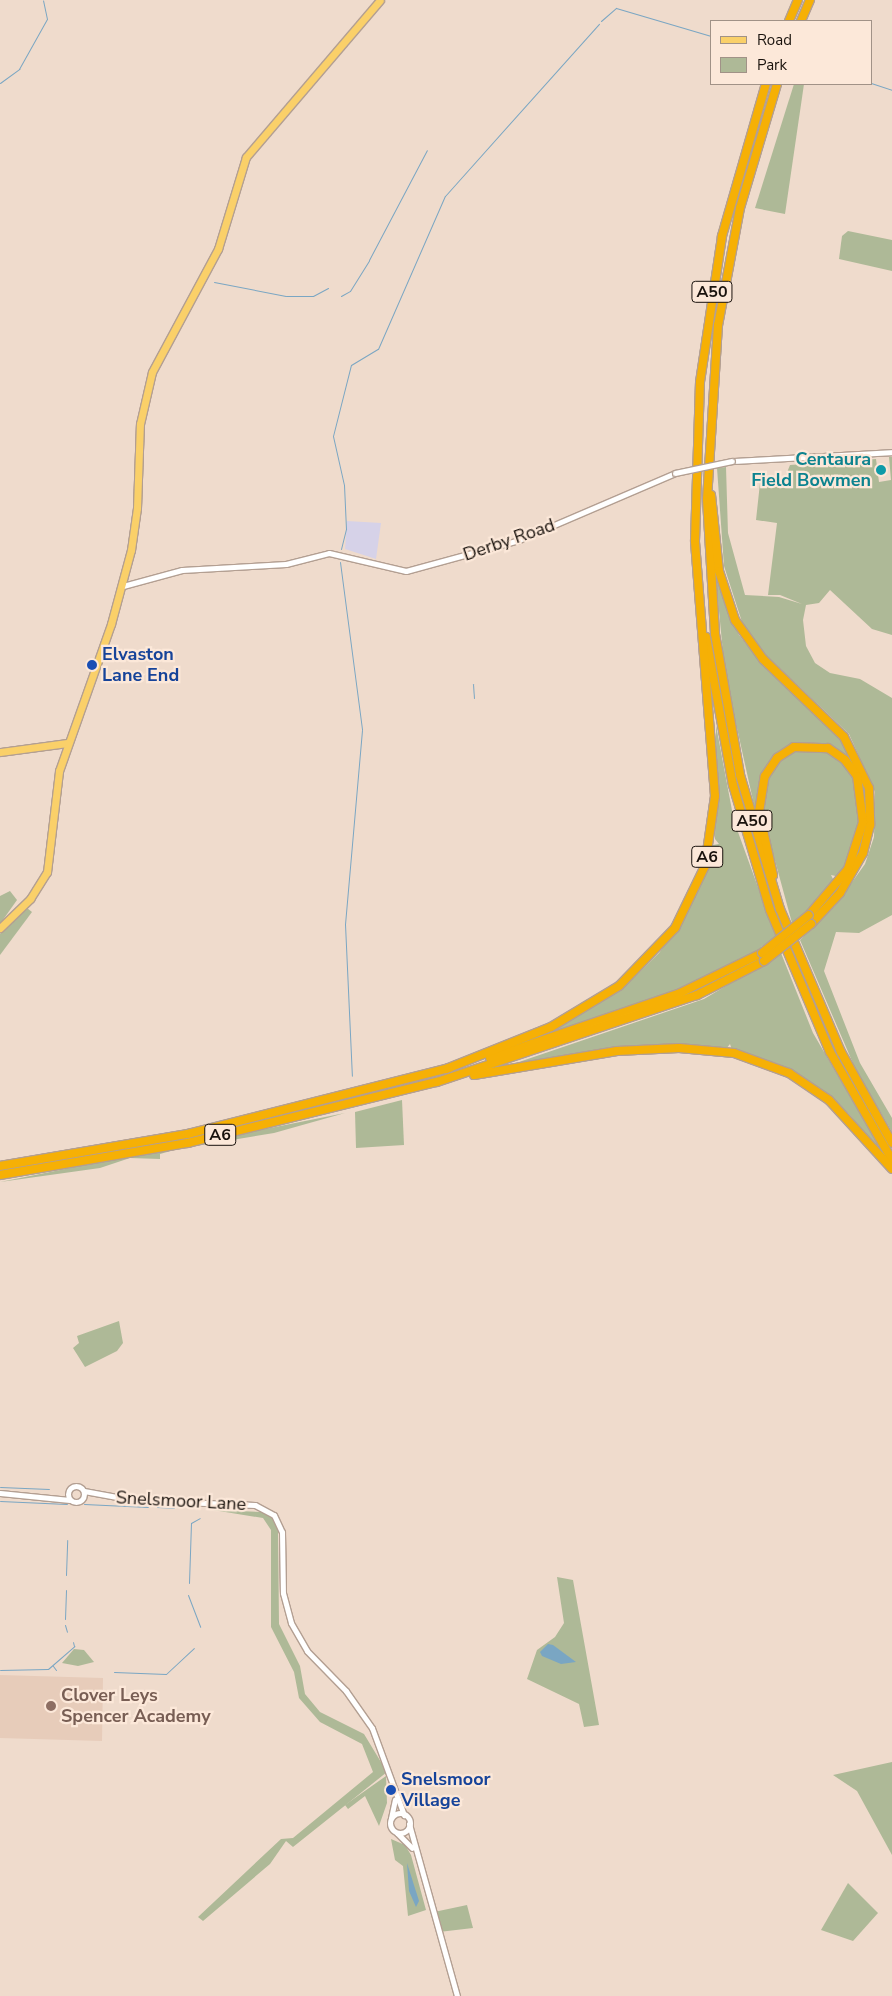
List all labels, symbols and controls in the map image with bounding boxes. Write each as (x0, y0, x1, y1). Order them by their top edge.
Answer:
legend (710, 20, 872, 85)
text: Road (757, 30, 792, 50)
text: Park (757, 55, 787, 75)
road number: A50 (691, 278, 733, 306)
place label: Centaura Field Bowmen (751, 449, 871, 492)
marker: Centaura Field Bowmen (875, 464, 887, 476)
street label: Derby Road (460, 514, 558, 566)
place label: Elvaston Lane End (102, 644, 179, 686)
marker: Elvaston Lane End (86, 659, 98, 671)
road number: A50 (731, 808, 773, 834)
road number: A6 (691, 844, 723, 870)
road number: A6 (204, 1122, 236, 1148)
street label: Snelsmoor Lane (115, 1487, 247, 1515)
place label: Clover Leys Spencer Academy (61, 1685, 211, 1728)
marker: Clover Leys Spencer Academy (45, 1700, 57, 1712)
place label: Snelsmoor Village (401, 1769, 491, 1812)
marker: Snelsmoor Village (385, 1784, 397, 1796)

